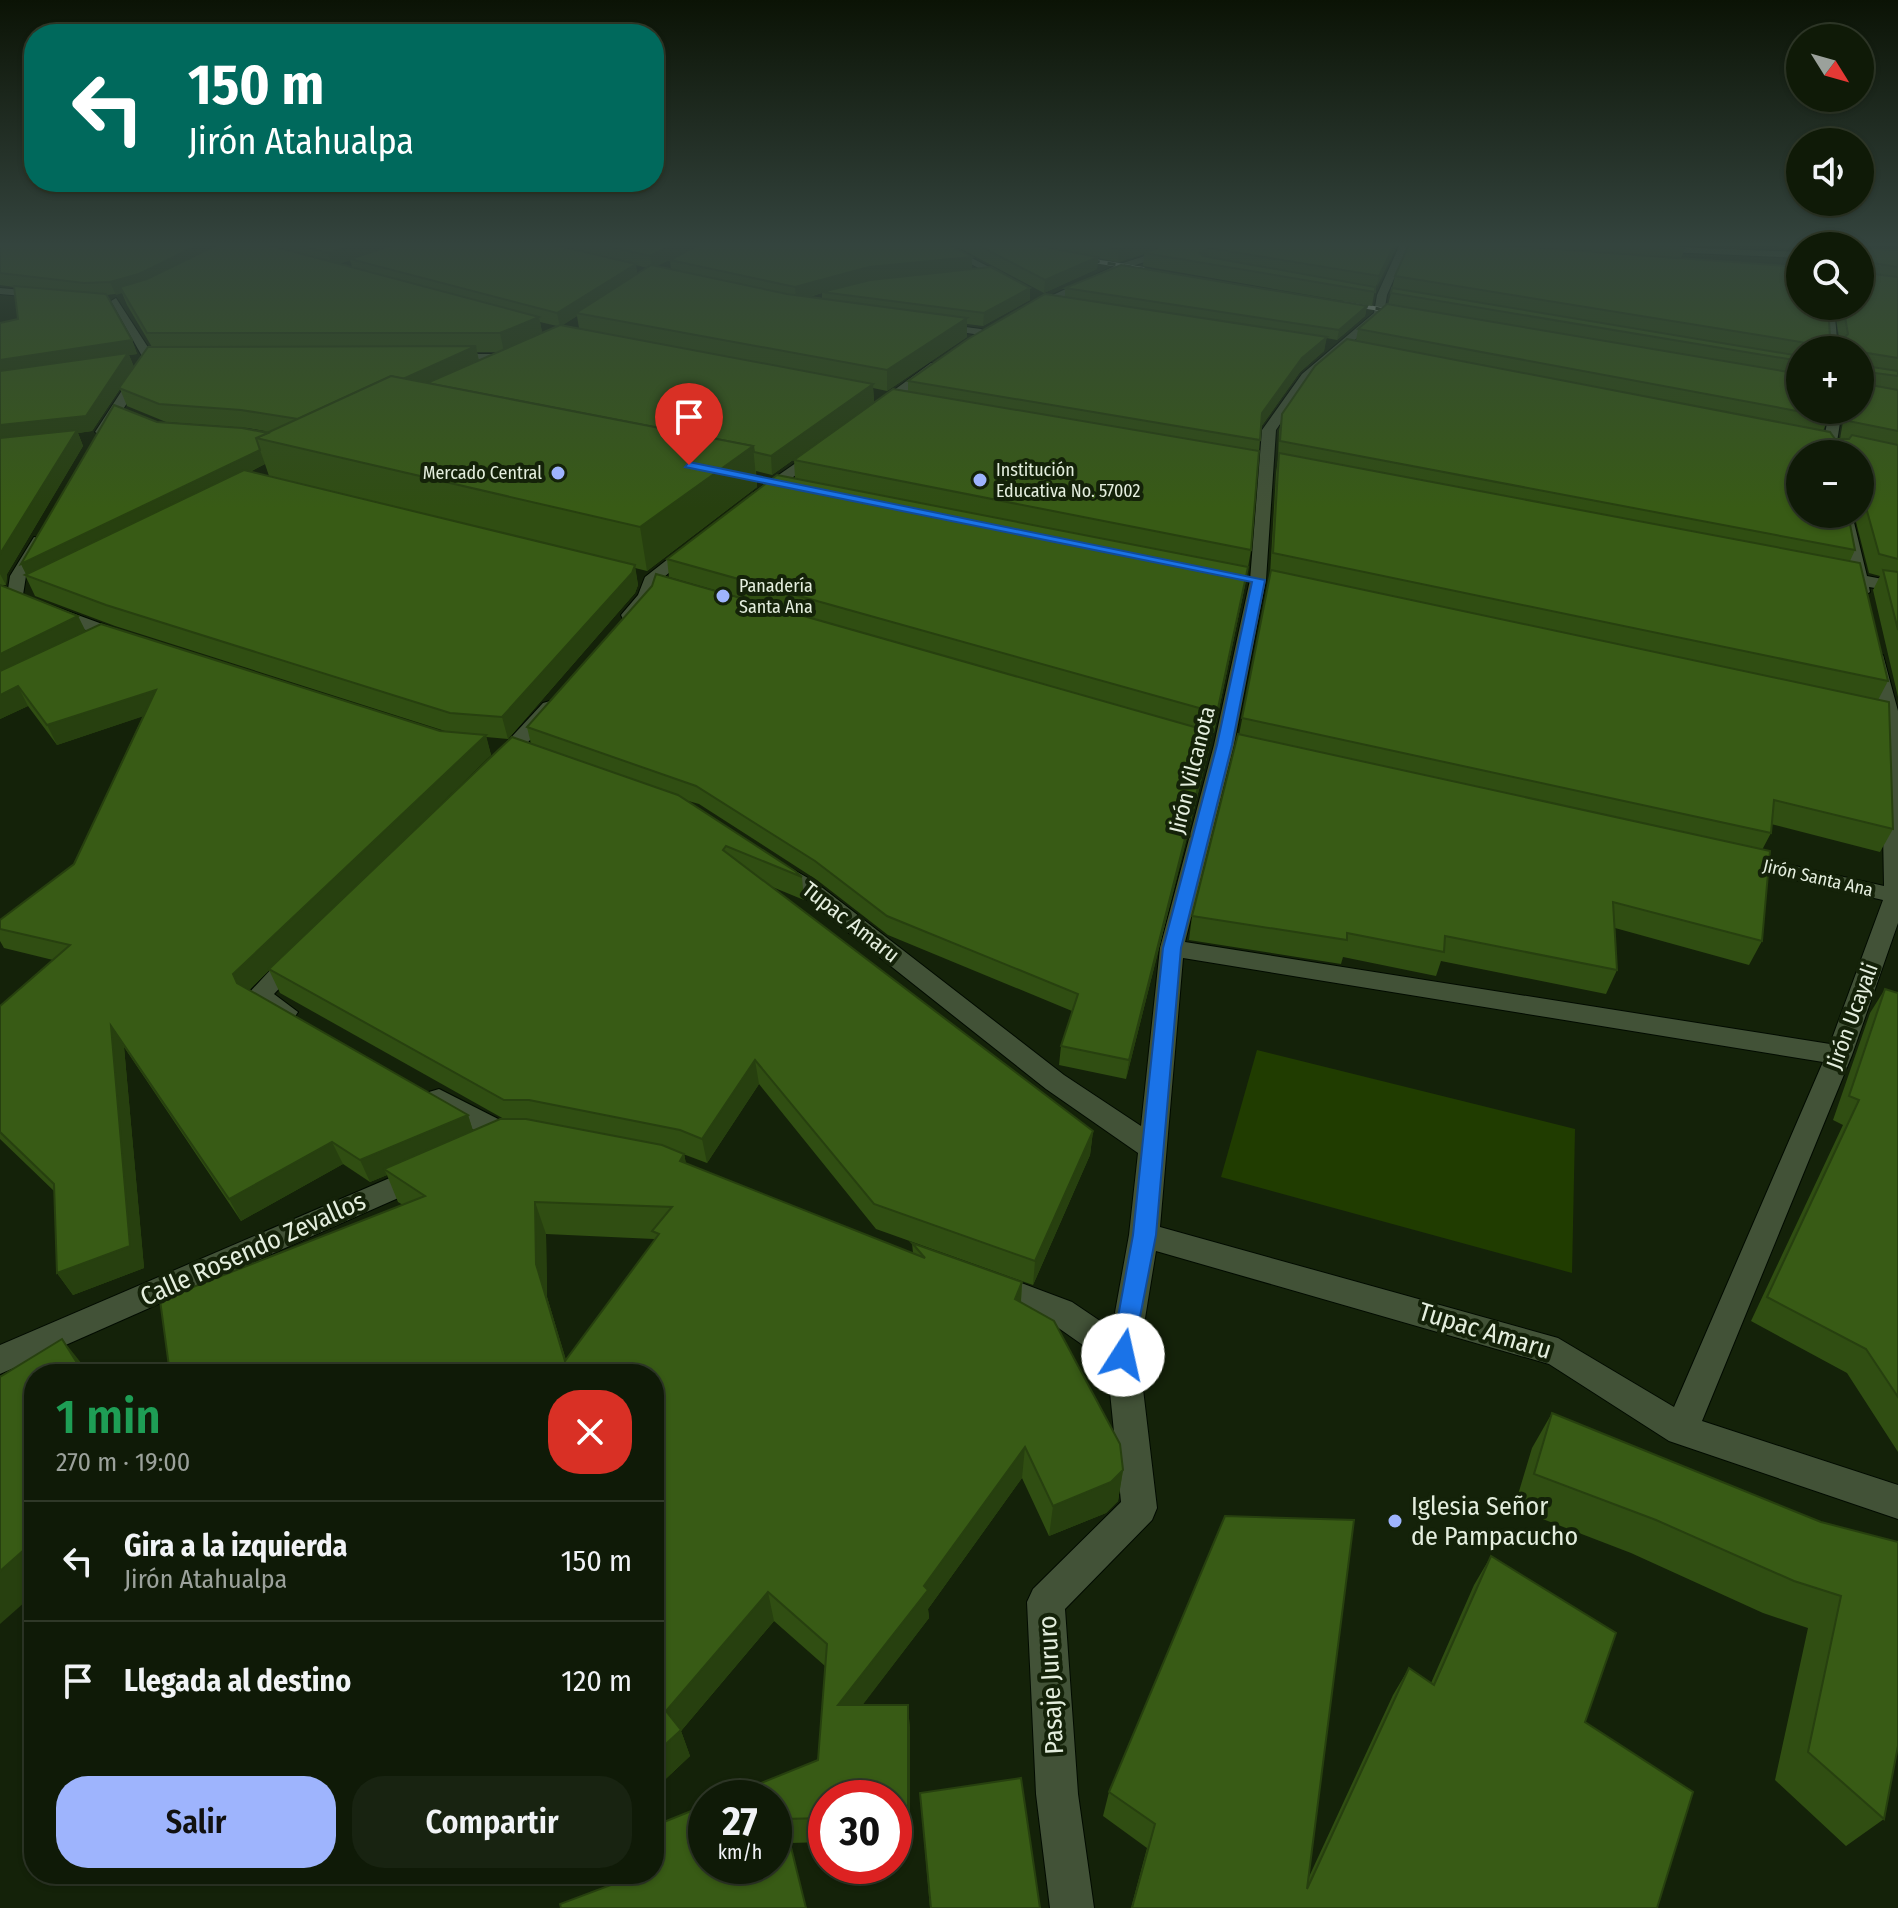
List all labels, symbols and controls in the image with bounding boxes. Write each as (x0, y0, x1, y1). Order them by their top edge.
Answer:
north arrow (1786, 24, 1874, 112)
map controls (1786, 24, 1874, 528)
text: 150 m (188, 52, 324, 119)
icon: left (56, 56, 160, 160)
text: Jirón Atahualpa (188, 120, 414, 164)
button: sound (1786, 128, 1874, 216)
button: search (1786, 232, 1874, 320)
button: + (1786, 336, 1874, 424)
pin (655, 383, 723, 465)
icon: arrive (667, 395, 711, 439)
button: − (1786, 440, 1874, 528)
place label: Institución Educativa No. 57002 (996, 459, 1141, 502)
place label: Mercado Central (423, 462, 542, 484)
marker: Mercado Central (549, 464, 567, 482)
marker: Institución Educativa No. 57002 (971, 471, 989, 489)
place label: Panadería Santa Ana (739, 575, 813, 618)
marker: Panadería Santa Ana (714, 587, 732, 605)
street label: Jirón Vilcanota (1163, 703, 1221, 837)
street label: Jirón Santa Ana (1761, 855, 1875, 901)
street label: Tupac Amaru (797, 876, 905, 968)
street label: Jirón Ucayali (1820, 959, 1884, 1073)
street label: Calle Rosendo Zevallos (136, 1185, 370, 1313)
street label: Tupac Amaru (1415, 1296, 1555, 1366)
position arrow (1081, 1313, 1165, 1397)
text: 1 min (56, 1388, 161, 1446)
button: close (548, 1390, 632, 1474)
text: 270 m · 19:00 (56, 1447, 190, 1478)
place label: Iglesia Señor de Pampacucho (1411, 1491, 1578, 1552)
marker: Iglesia Señor de Pampacucho (1386, 1512, 1404, 1530)
text: Gira a la izquierda (124, 1528, 347, 1564)
icon: left (56, 1539, 100, 1583)
text: 150 m (561, 1543, 632, 1579)
text: Jirón Atahualpa (124, 1564, 287, 1595)
street label: Pasaje Jururo (1032, 1615, 1070, 1755)
icon: arrive (56, 1659, 100, 1703)
text: Llegada al destino (124, 1663, 351, 1699)
text: 120 m (561, 1663, 632, 1699)
button: Salir (56, 1776, 336, 1868)
button: Compartir (352, 1776, 632, 1868)
speed limit sign: 30 (808, 1780, 912, 1884)
text: 27 (722, 1798, 758, 1846)
text: km/h (718, 1840, 762, 1864)

